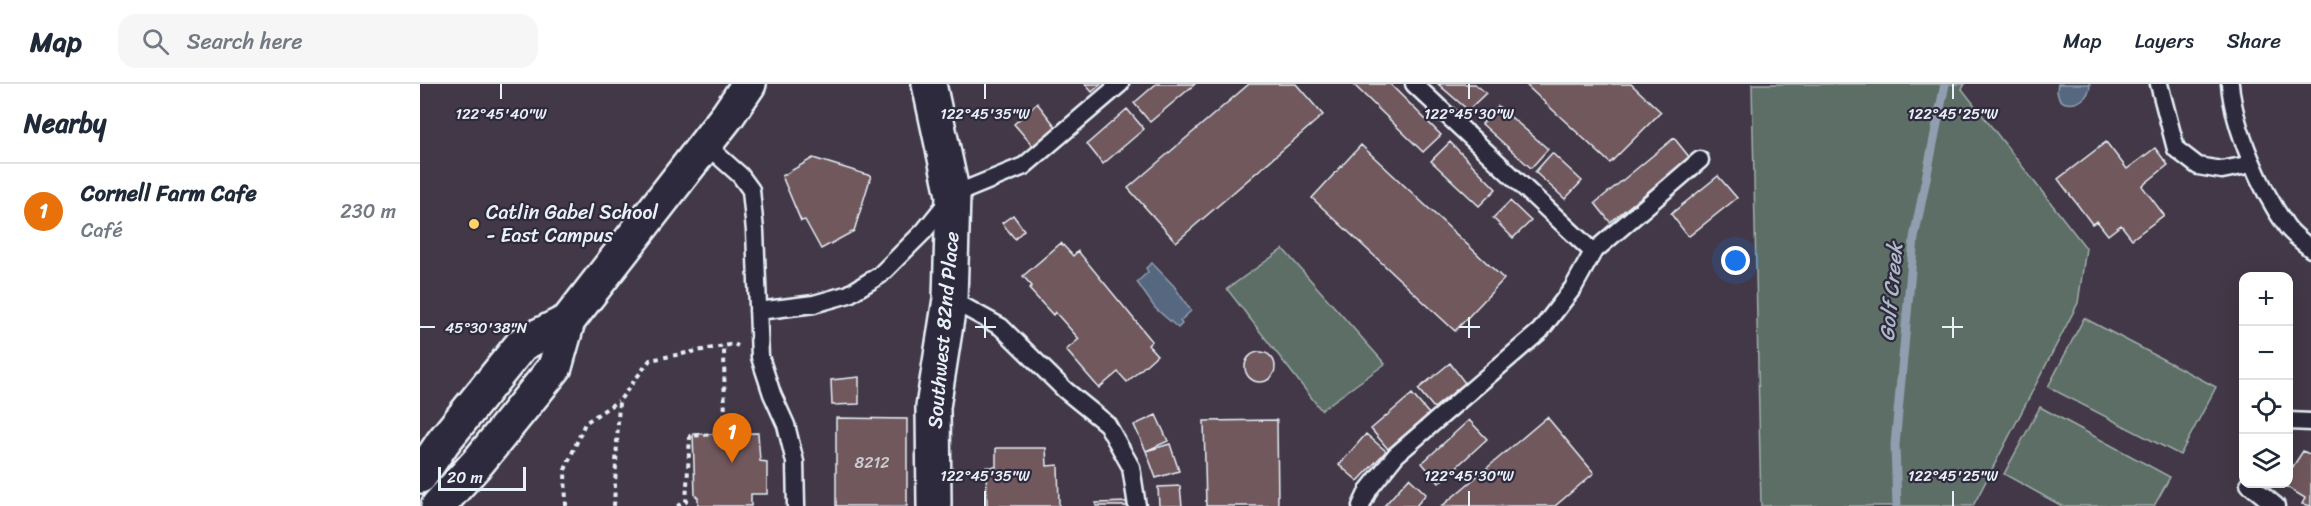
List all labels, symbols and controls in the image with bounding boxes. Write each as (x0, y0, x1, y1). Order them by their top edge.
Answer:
search box (118, 14, 538, 68)
text: Map (30, 17, 82, 66)
text: Search here (187, 22, 303, 61)
text: Map (2063, 22, 2102, 60)
text: Layers (2135, 22, 2194, 60)
text: Share (2227, 22, 2281, 60)
icon: search (139, 25, 172, 58)
text: Nearby (24, 100, 106, 146)
text: 122°45'40"W (456, 101, 547, 127)
text: 122°45'35"W (940, 101, 1030, 127)
text: 122°45'30"W (1424, 101, 1514, 127)
text: 122°45'25"W (1908, 101, 1998, 127)
text: Cornell Farm Cafe (81, 174, 257, 213)
text: 1 (39, 194, 48, 229)
text: 230 m (340, 194, 396, 229)
place label: Catlin Gabel School - East Campus (486, 195, 659, 253)
text: Café (81, 213, 123, 248)
marker: Catlin Gabel School - East Campus (467, 217, 481, 231)
street label: Southwest 82nd Place (917, 230, 970, 430)
water label: Golf Creek (1868, 239, 1914, 343)
your location (1721, 246, 1750, 275)
map controls (2239, 272, 2293, 488)
button: + (2239, 272, 2293, 326)
text: 45°30'38"N (445, 315, 528, 341)
button: − (2239, 326, 2293, 380)
button: locate (2239, 380, 2293, 434)
pin: 1 (712, 414, 752, 463)
button: layers (2239, 434, 2293, 488)
house number: 8212 (855, 448, 889, 477)
text: 20 m (447, 463, 483, 492)
text: 122°45'35"W (940, 463, 1030, 489)
text: 122°45'30"W (1424, 463, 1514, 489)
text: 122°45'25"W (1908, 463, 1998, 489)
scale bar (438, 464, 526, 492)

